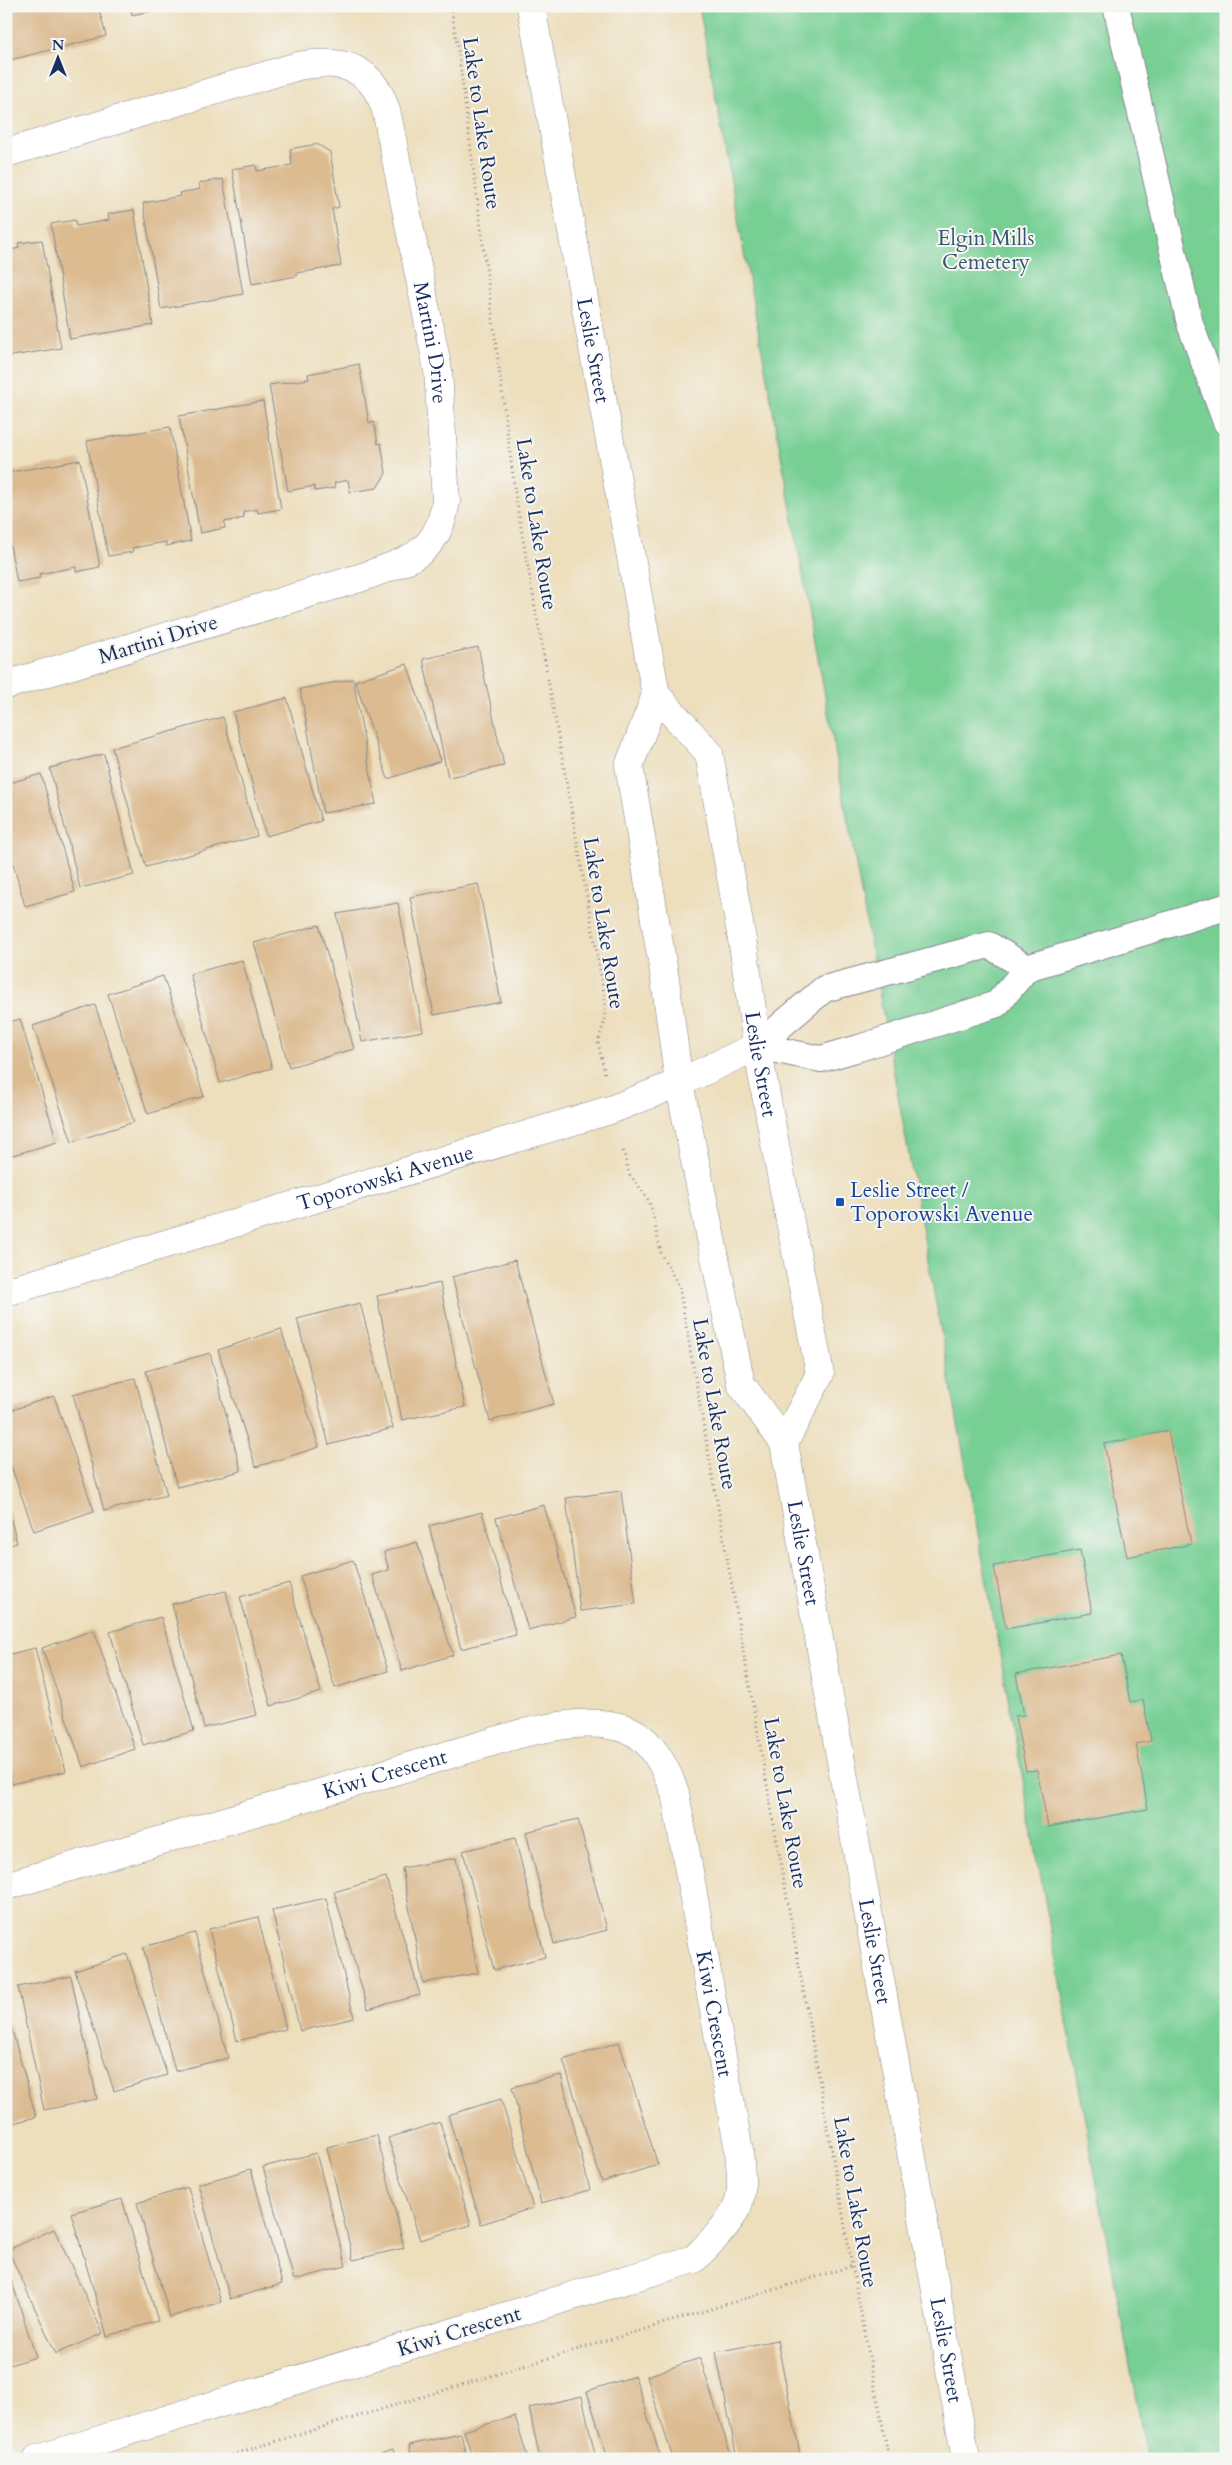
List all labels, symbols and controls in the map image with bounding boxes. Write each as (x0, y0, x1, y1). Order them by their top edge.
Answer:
north arrow (32, 32, 82, 82)
street label: Lake to Lake Route (455, 35, 508, 211)
text: N (52, 36, 64, 55)
park label: Elgin Mills Cemetery (938, 224, 1034, 277)
street label: Martini Drive (406, 279, 454, 404)
street label: Leslie Street (569, 296, 617, 406)
street label: Lake to Lake Route (509, 436, 564, 612)
street label: Martini Drive (95, 608, 221, 671)
street label: Lake to Lake Route (576, 835, 631, 1011)
street label: Leslie Street (737, 1010, 784, 1120)
street label: Toporowski Avenue (293, 1138, 477, 1218)
place label: Leslie Street / Toporowski Avenue (850, 1176, 1033, 1229)
marker: Leslie Street / Toporowski Avenue (834, 1196, 846, 1208)
street label: Lake to Lake Route (685, 1316, 744, 1492)
street label: Leslie Street (780, 1498, 827, 1608)
street label: Lake to Lake Route (756, 1715, 815, 1891)
street label: Kiwi Crescent (319, 1742, 451, 1806)
street label: Leslie Street (851, 1897, 898, 2007)
street label: Kiwi Crescent (688, 1948, 740, 2080)
street label: Lake to Lake Route (826, 2114, 885, 2290)
street label: Leslie Street (922, 2295, 970, 2405)
street label: Kiwi Crescent (394, 2299, 525, 2364)

